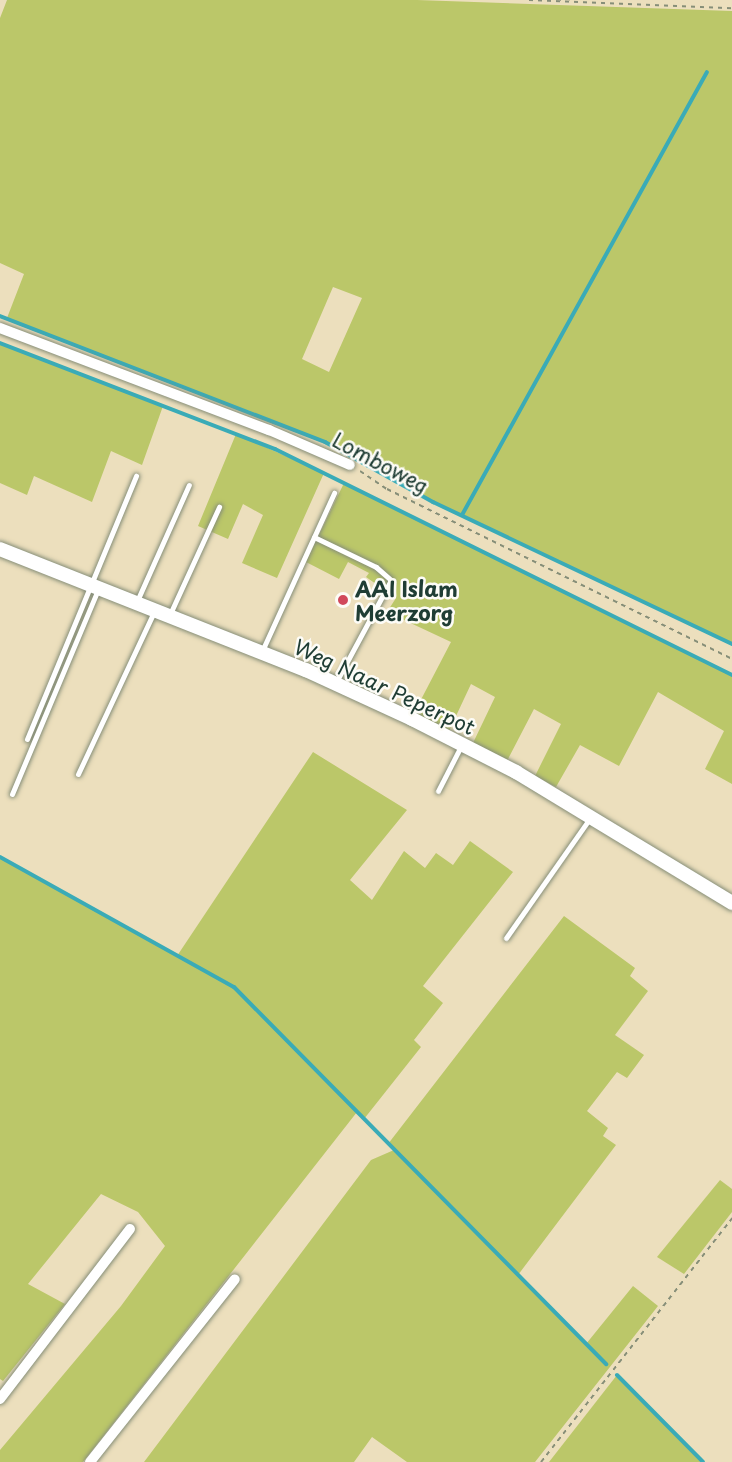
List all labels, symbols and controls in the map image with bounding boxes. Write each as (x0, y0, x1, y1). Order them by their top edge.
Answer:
street label: Lomboweg (329, 426, 433, 498)
place label: AAI Islam Meerzorg (355, 575, 457, 625)
marker: AAI Islam Meerzorg (336, 593, 350, 607)
street label: Weg Naar Peperpot (290, 633, 480, 739)

